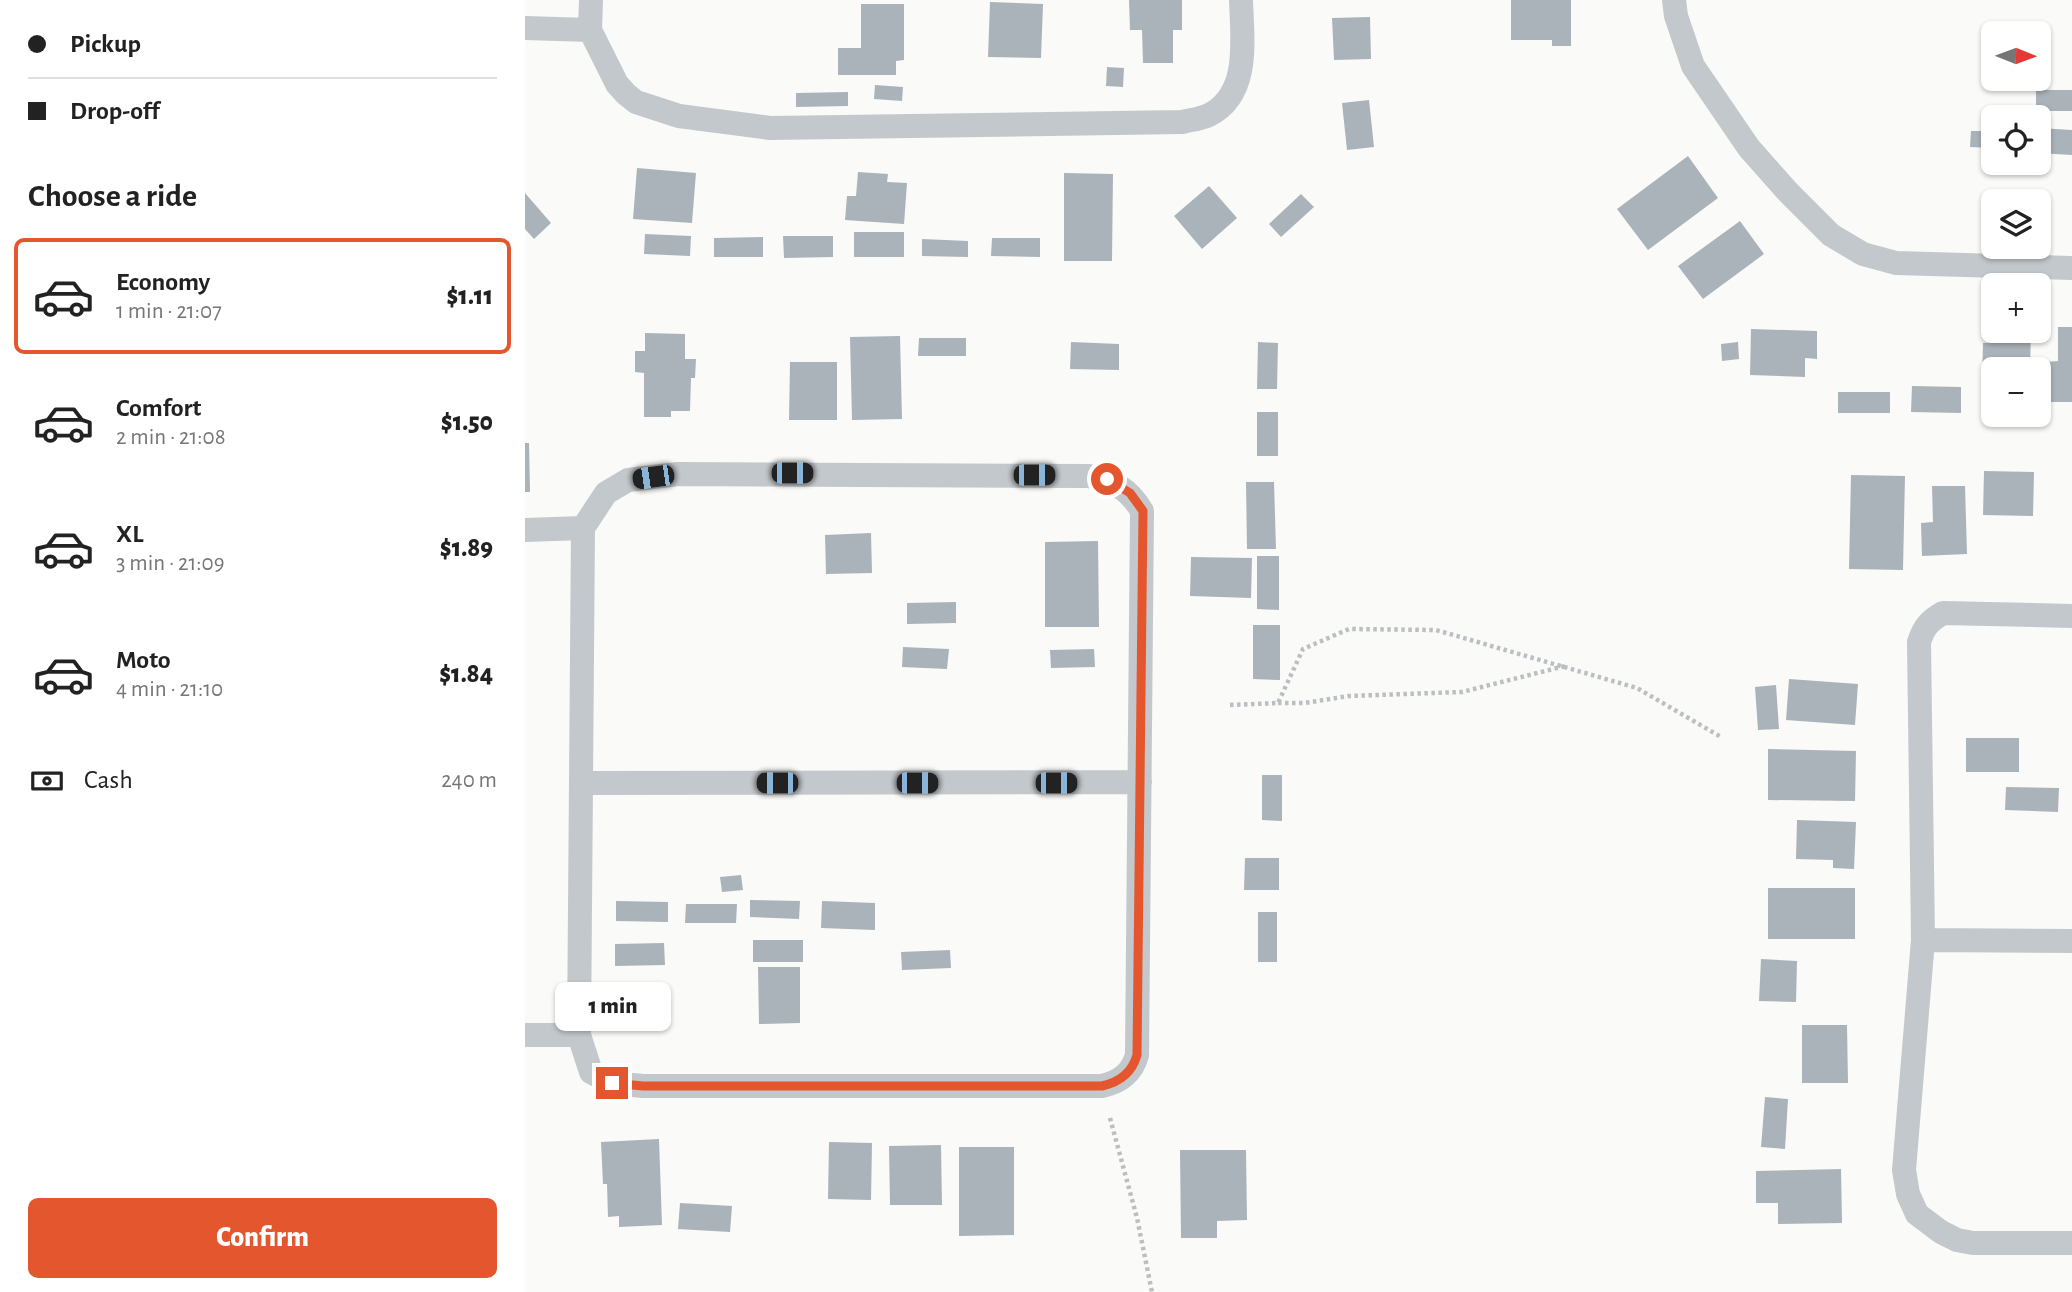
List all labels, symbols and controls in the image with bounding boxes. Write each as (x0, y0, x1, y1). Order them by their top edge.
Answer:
north arrow (1981, 21, 2051, 91)
map controls (1981, 21, 2051, 427)
text: Pickup (70, 31, 141, 57)
text: Drop-off (70, 98, 159, 124)
button: locate (1981, 105, 2051, 175)
text: Choose a ride (28, 180, 197, 212)
button: layers (1981, 189, 2051, 259)
icon: car (32, 265, 95, 328)
text: Economy (116, 269, 210, 295)
button: + (1981, 273, 2051, 343)
text: $1.11 (446, 283, 493, 309)
text: 1 min · 21:07 (116, 300, 222, 323)
button: − (1981, 357, 2051, 427)
icon: car (32, 391, 95, 454)
text: Comfort (116, 395, 201, 421)
text: $1.50 (441, 409, 493, 435)
text: 2 min · 21:08 (116, 426, 226, 449)
car (772, 463, 814, 484)
route start (1091, 463, 1123, 495)
car (631, 464, 676, 490)
car (1014, 465, 1056, 486)
icon: car (32, 517, 95, 580)
text: XL (116, 521, 143, 547)
text: $1.89 (440, 535, 493, 561)
text: 3 min · 21:09 (116, 552, 225, 575)
icon: car (32, 643, 95, 706)
text: Moto (116, 647, 171, 673)
text: $1.84 (439, 661, 493, 687)
text: 4 min · 21:10 (116, 678, 223, 701)
icon: cash (28, 762, 66, 800)
text: Cash (84, 767, 133, 793)
text: 240 m (441, 769, 497, 792)
car (757, 773, 799, 794)
car (897, 773, 939, 794)
car (1036, 773, 1078, 794)
callout: 1 min (554, 982, 670, 1030)
text: 1 min (589, 995, 637, 1018)
route end (596, 1067, 628, 1099)
button: Confirm (28, 1198, 497, 1278)

